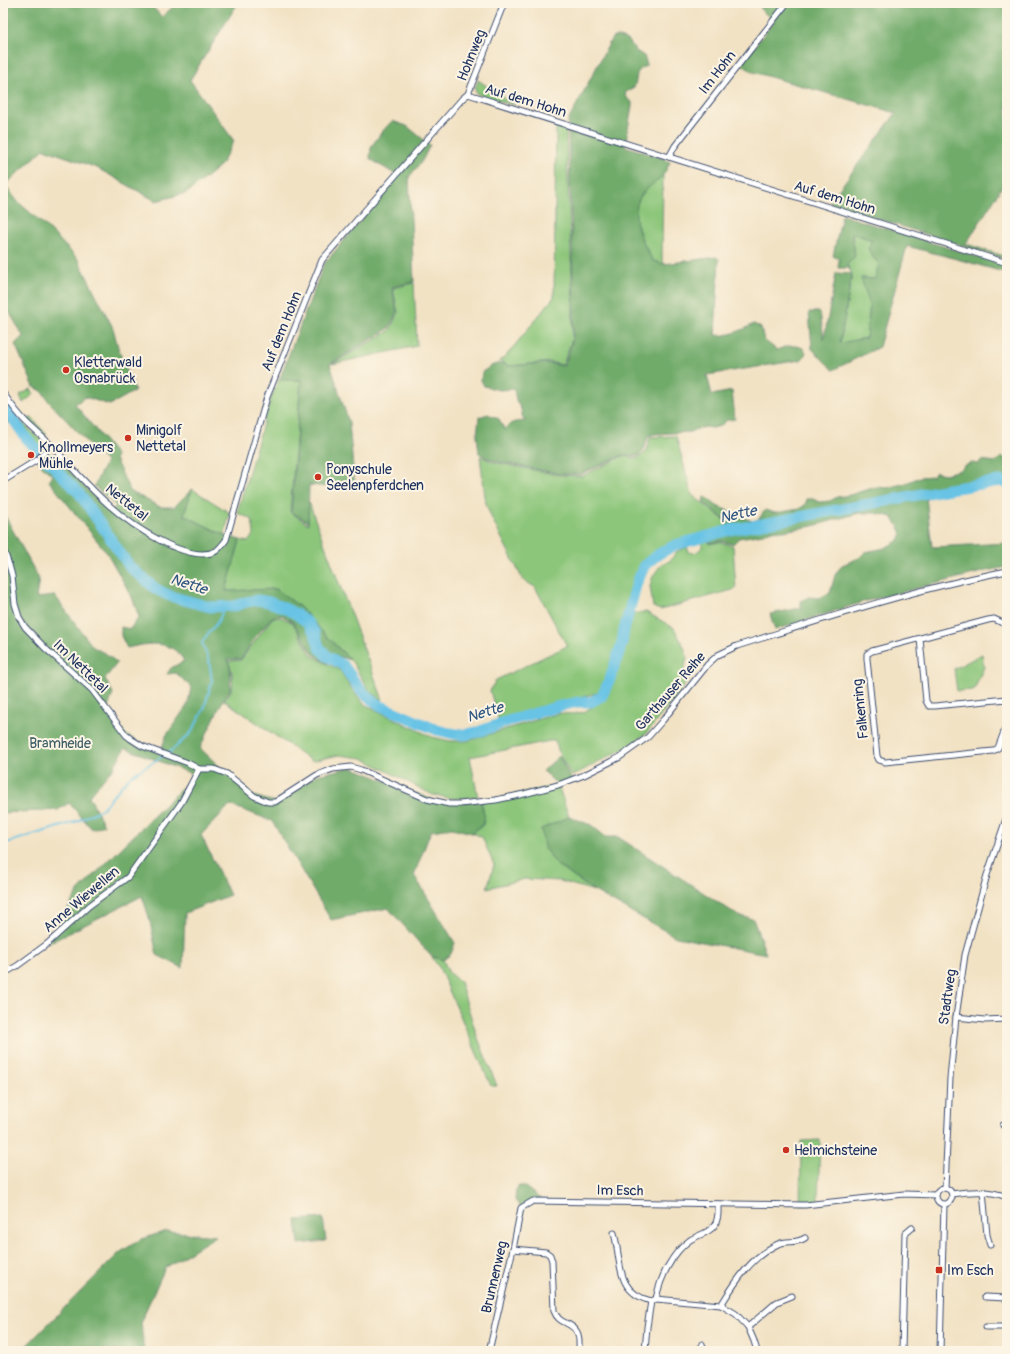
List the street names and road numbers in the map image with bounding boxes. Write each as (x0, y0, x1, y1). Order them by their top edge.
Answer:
street label: Hohnweg (453, 27, 490, 84)
street label: Im Hohn (695, 47, 740, 97)
street label: Auf dem Hohn (483, 80, 569, 121)
street label: Auf dem Hohn (792, 177, 878, 218)
street label: Auf dem Hohn (258, 289, 305, 374)
street label: Nettetal (102, 480, 151, 525)
street label: Im Nettetal (50, 636, 112, 697)
street label: Garthauser Reihe (632, 649, 709, 734)
street label: Falkenring (849, 678, 872, 740)
street label: Anne Wiewellen (40, 863, 123, 936)
street label: Stadtweg (935, 968, 960, 1026)
street label: Im Esch (597, 1182, 643, 1199)
street label: Brunnenweg (478, 1239, 511, 1315)

